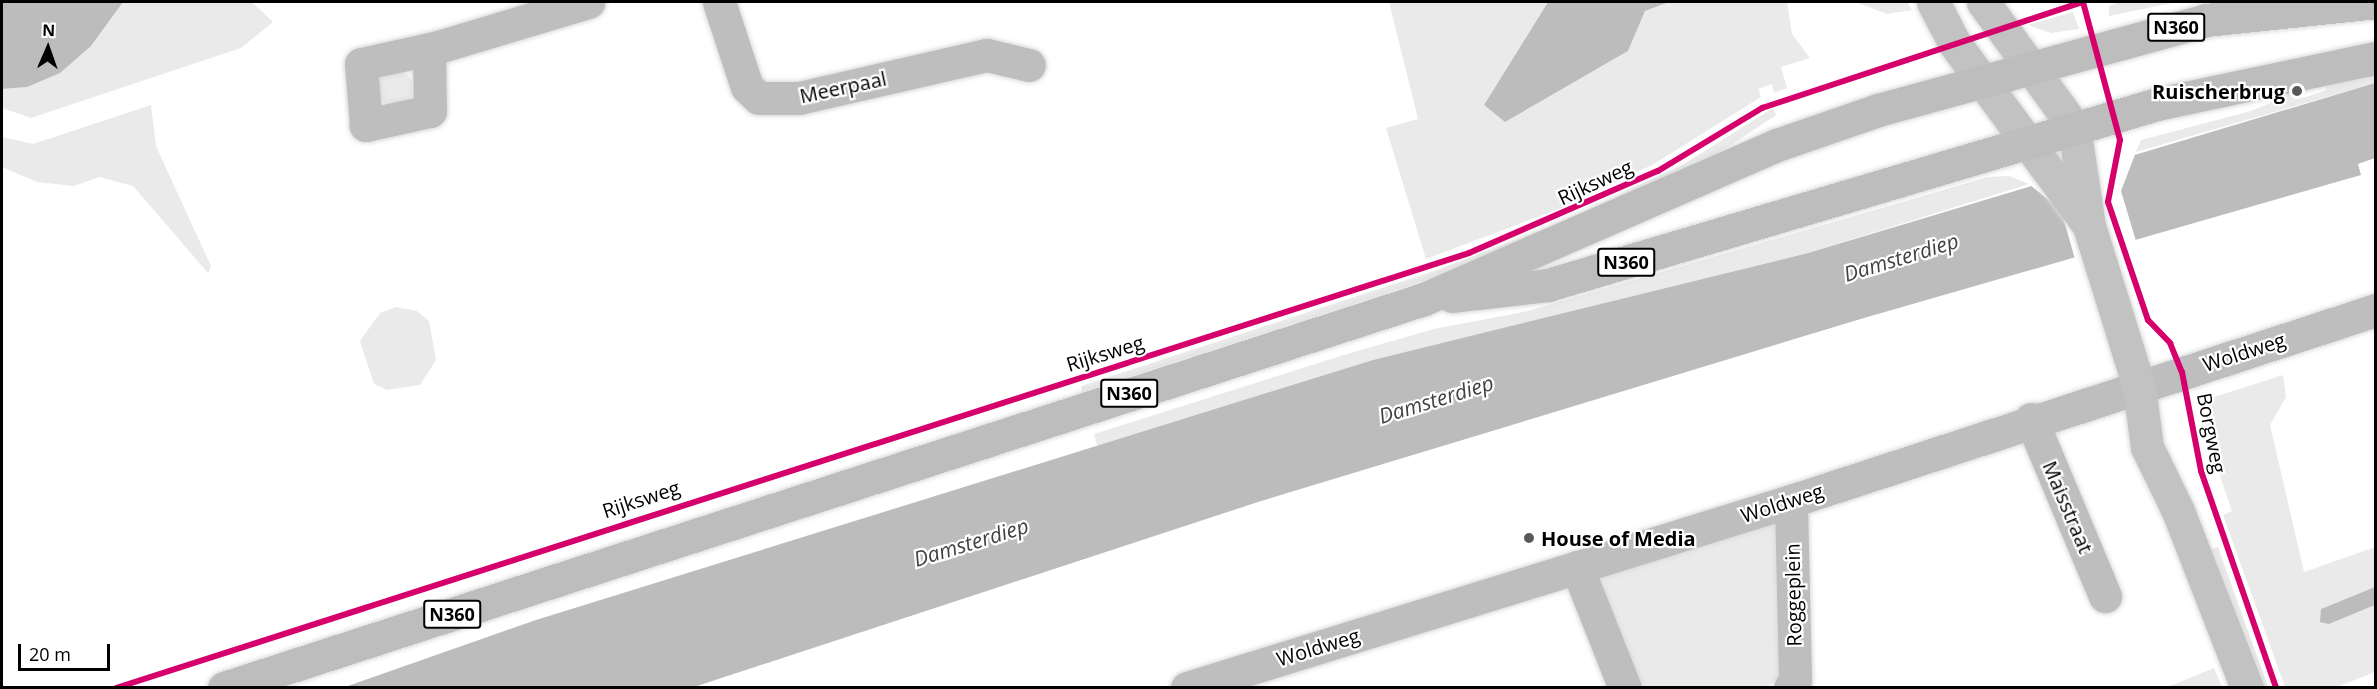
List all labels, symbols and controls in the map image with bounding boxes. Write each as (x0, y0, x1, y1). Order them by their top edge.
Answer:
road number: N360 (2146, 12, 2206, 42)
north arrow (18, 18, 78, 78)
text: N (42, 19, 56, 41)
street label: Meerpaal (797, 66, 889, 108)
place label: Ruischerbrug (2152, 79, 2285, 103)
marker: Ruischerbrug (2290, 84, 2304, 98)
street label: Rijksweg (1554, 154, 1636, 210)
water label: Damsterdiep (1840, 228, 1962, 286)
road number: N360 (1596, 247, 1656, 277)
street label: Woldweg (2200, 327, 2288, 377)
street label: Rijksweg (1063, 330, 1147, 376)
water label: Damsterdiep (1375, 370, 1497, 428)
road number: N360 (1099, 378, 1159, 408)
street label: Borgweg (2192, 391, 2232, 475)
street label: Maisstraat (2038, 457, 2098, 557)
street label: Rijksweg (599, 475, 683, 523)
street label: Woldweg (1738, 478, 1826, 528)
water label: Damsterdiep (910, 513, 1032, 571)
place label: House of Media (1541, 526, 1696, 550)
marker: House of Media (1522, 531, 1536, 545)
street label: Roggeplein (1780, 543, 1806, 647)
road number: N360 (422, 599, 482, 629)
street label: Woldweg (1274, 623, 1362, 671)
scale bar (21, 632, 112, 670)
text: 20 m (29, 642, 71, 666)

